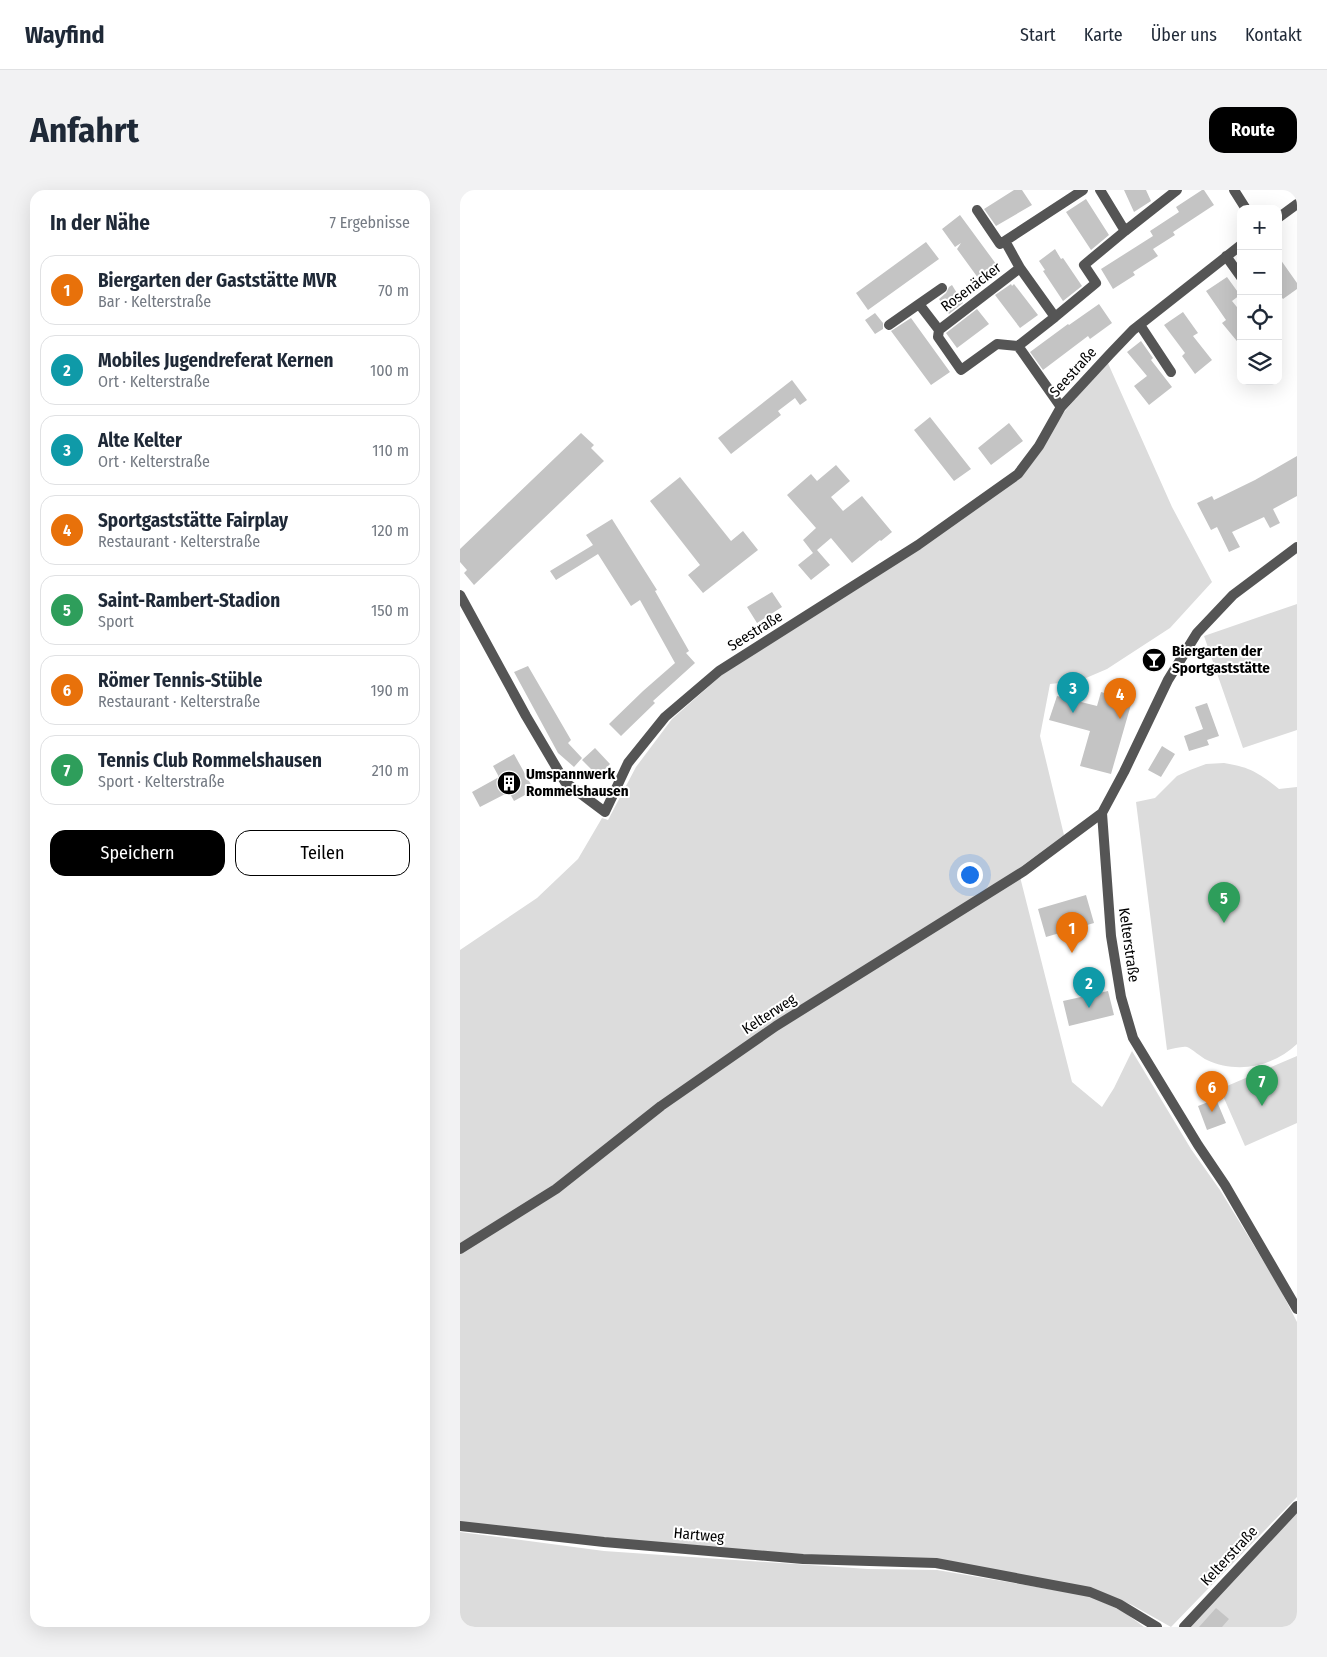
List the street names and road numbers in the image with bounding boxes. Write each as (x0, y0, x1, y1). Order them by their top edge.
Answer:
street label: Rosenäcker (937, 258, 1005, 316)
street label: Seestraße (1046, 343, 1100, 401)
street label: Seestraße (724, 607, 786, 655)
street label: Kelterstraße (1115, 907, 1143, 983)
street label: Kelterweg (739, 990, 799, 1038)
street label: Kelterstraße (1197, 1522, 1261, 1590)
street label: Hartweg (673, 1524, 725, 1546)

